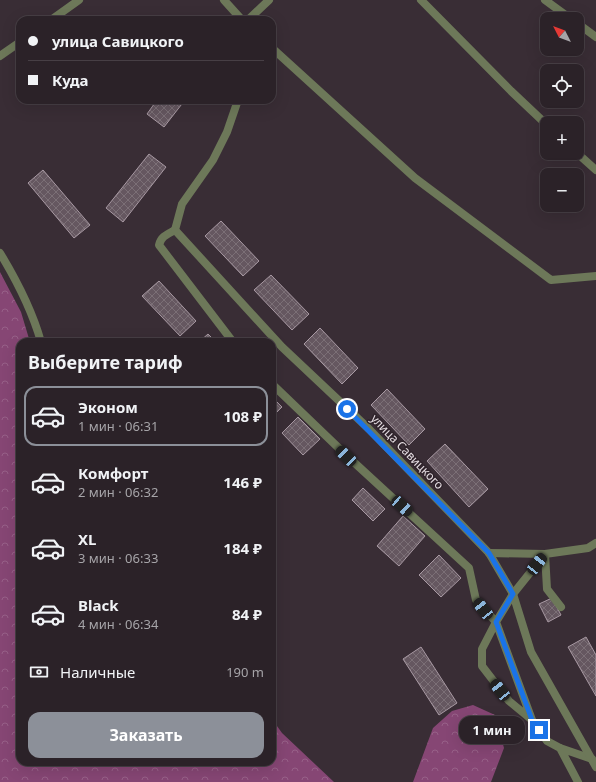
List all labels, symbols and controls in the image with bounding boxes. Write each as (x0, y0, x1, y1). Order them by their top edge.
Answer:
north arrow (540, 12, 584, 56)
map controls (540, 12, 584, 212)
text: улица Савицкого (52, 31, 184, 51)
button: locate (540, 64, 584, 108)
text: Куда (52, 70, 89, 90)
button: + (540, 116, 584, 160)
button: − (540, 168, 584, 212)
text: Выберите тариф (28, 350, 183, 374)
text: Эконом (78, 397, 138, 417)
icon: car (30, 398, 66, 434)
route start (338, 400, 356, 418)
text: 108 ₽ (223, 406, 262, 426)
street label: улица Савицкого (367, 410, 448, 493)
text: 1 мин · 06:31 (78, 417, 158, 435)
car (333, 443, 359, 469)
text: Комфорт (78, 463, 148, 483)
icon: car (30, 464, 66, 500)
text: 146 ₽ (223, 472, 262, 492)
text: 2 мин · 06:32 (78, 483, 158, 501)
car (389, 494, 415, 518)
text: XL (78, 529, 96, 549)
icon: car (30, 530, 66, 566)
text: 184 ₽ (223, 538, 262, 558)
text: 3 мин · 06:33 (78, 549, 158, 567)
car (525, 551, 549, 577)
text: Black (78, 595, 118, 615)
icon: car (30, 596, 66, 632)
car (471, 596, 495, 622)
text: 84 ₽ (232, 604, 262, 624)
text: 4 мин · 06:34 (78, 615, 158, 633)
icon: cash (28, 661, 50, 683)
text: Наличные (60, 662, 135, 682)
text: 190 m (226, 663, 264, 681)
car (488, 677, 512, 703)
button: Заказать (28, 712, 264, 758)
callout: 1 мин (459, 716, 525, 744)
text: 1 мин (473, 721, 512, 739)
route end (530, 721, 548, 739)

